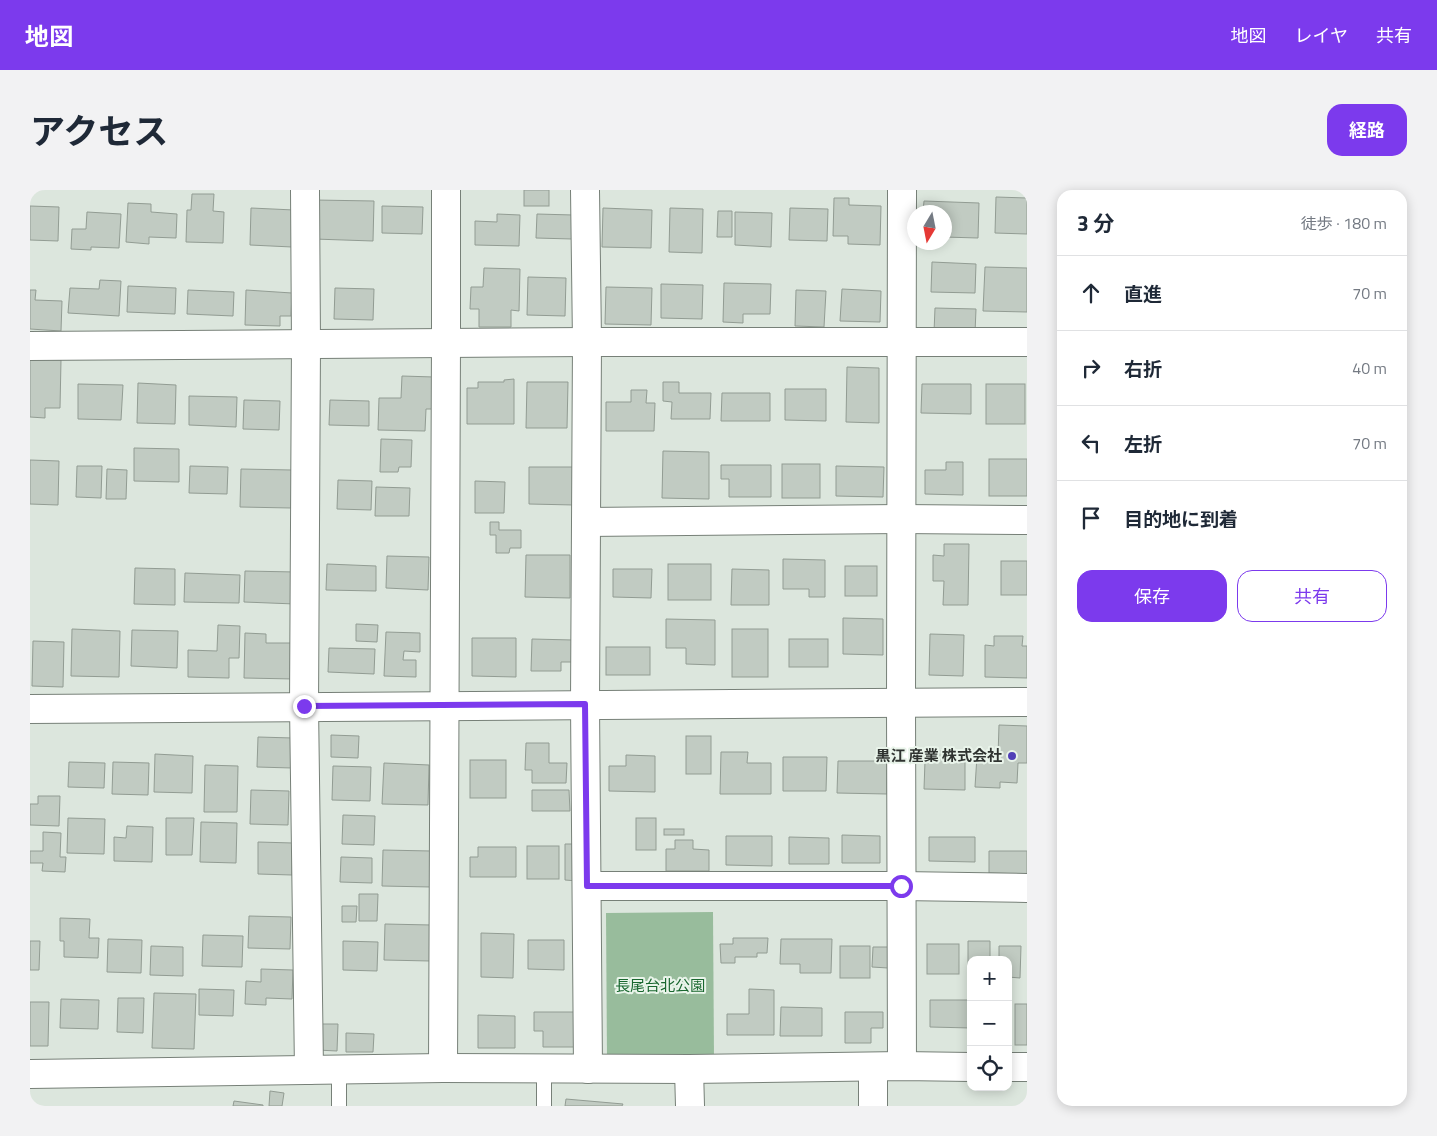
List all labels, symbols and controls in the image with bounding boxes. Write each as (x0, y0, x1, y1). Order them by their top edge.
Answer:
text: 地図 (25, 18, 73, 54)
text: 地図 (1231, 22, 1267, 49)
text: レイヤ (1295, 22, 1348, 49)
text: 共有 (1376, 22, 1412, 49)
text: アクセス (30, 104, 168, 158)
button: 経路 (1327, 104, 1407, 156)
north arrow (907, 205, 952, 250)
text: 3 分 (1077, 207, 1114, 239)
text: 徒歩 · 180 m (1301, 211, 1387, 235)
icon: ahead (1077, 279, 1105, 307)
text: 直進 (1124, 279, 1162, 308)
text: 70 m (1352, 281, 1387, 305)
icon: right (1077, 354, 1105, 382)
text: 右折 (1124, 354, 1162, 383)
text: 40 m (1352, 356, 1387, 380)
icon: left (1077, 429, 1105, 457)
text: 左折 (1124, 429, 1162, 458)
text: 70 m (1352, 431, 1387, 455)
icon: arrive (1077, 504, 1105, 532)
text: 目的地に到着 (1124, 504, 1238, 533)
button: 保存 (1077, 570, 1227, 622)
button: 共有 (1237, 570, 1387, 622)
route end (293, 695, 316, 718)
place label: 黒江 産業 株式会社 (875, 744, 1002, 767)
marker: 黒江 産業 株式会社 (1006, 750, 1018, 762)
route start (890, 875, 913, 898)
map controls (967, 956, 1012, 1091)
button: + (967, 956, 1012, 1001)
park label: 長尾台北公園 (615, 974, 705, 997)
button: − (967, 1001, 1012, 1046)
button: locate (967, 1046, 1012, 1091)

